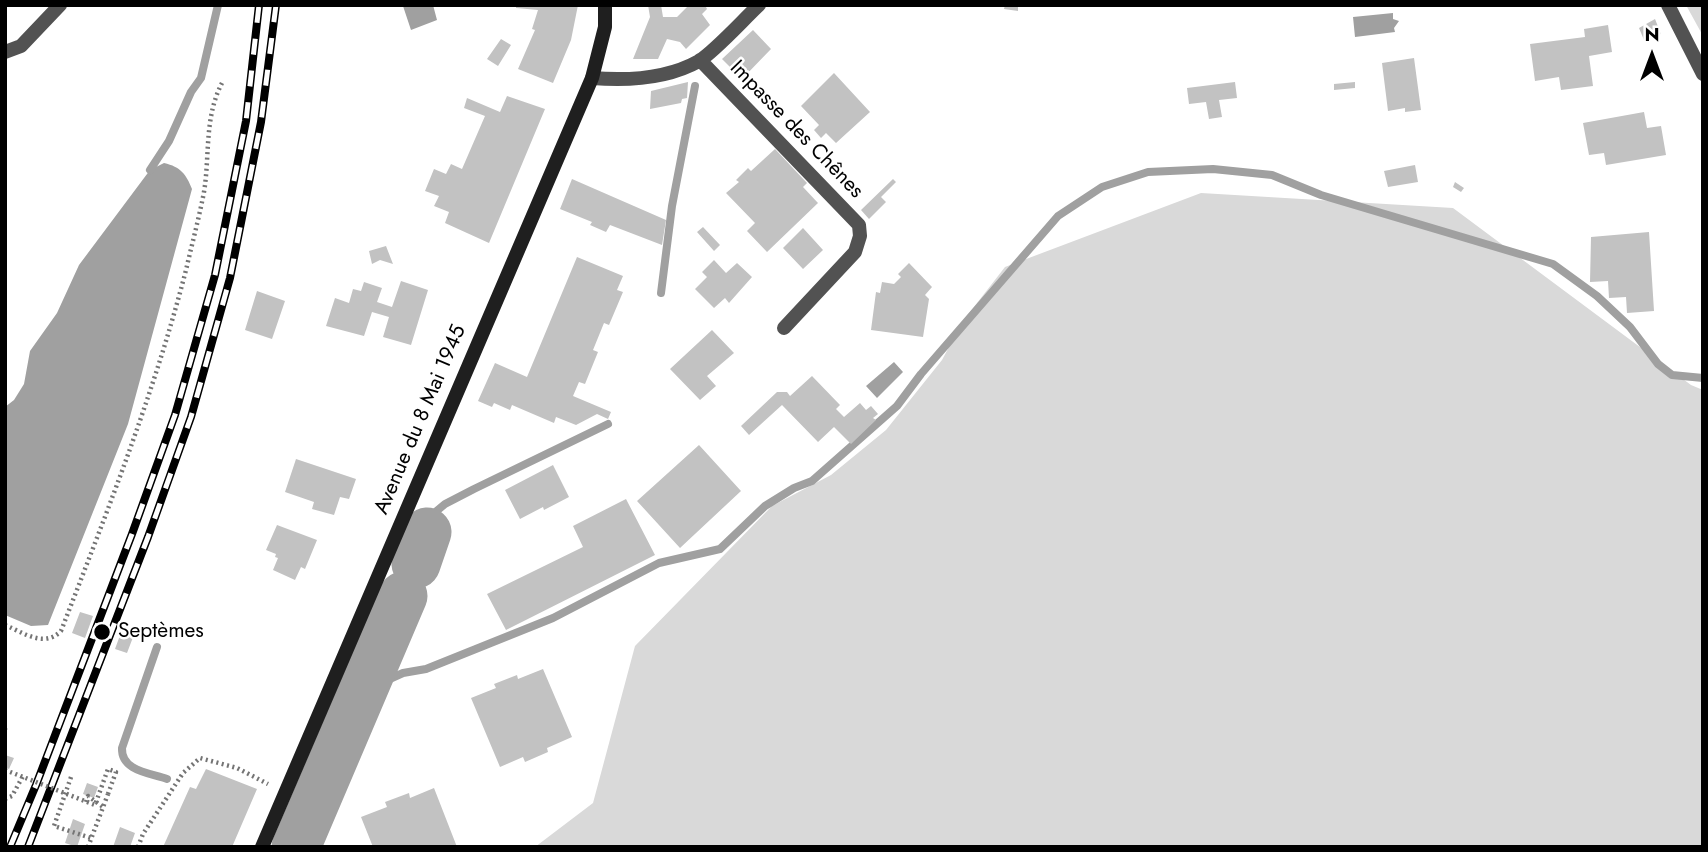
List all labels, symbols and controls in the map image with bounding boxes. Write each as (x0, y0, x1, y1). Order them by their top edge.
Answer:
north arrow (1617, 21, 1687, 91)
text: N (1644, 21, 1660, 48)
street label: Impasse des Chênes (724, 56, 868, 204)
street label: Avenue du 8 Mai 1945 (370, 322, 472, 518)
place label: Septèmes (118, 619, 204, 645)
marker: Septèmes (92, 622, 112, 642)

